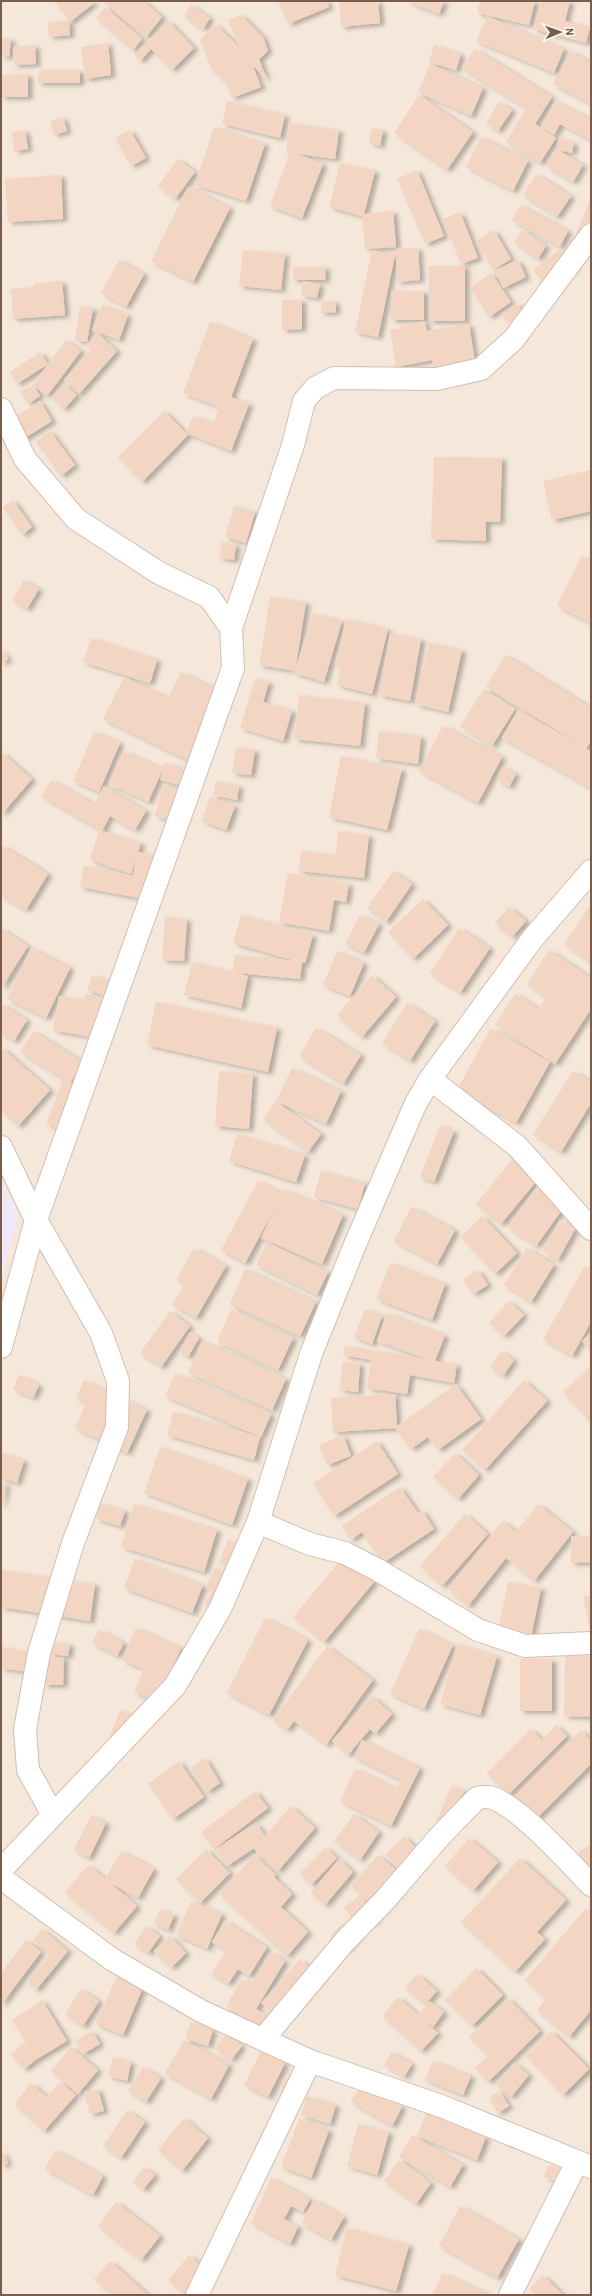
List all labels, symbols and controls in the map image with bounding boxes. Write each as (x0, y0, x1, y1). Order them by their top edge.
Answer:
north arrow (540, 12, 580, 52)
text: N (564, 28, 577, 36)

